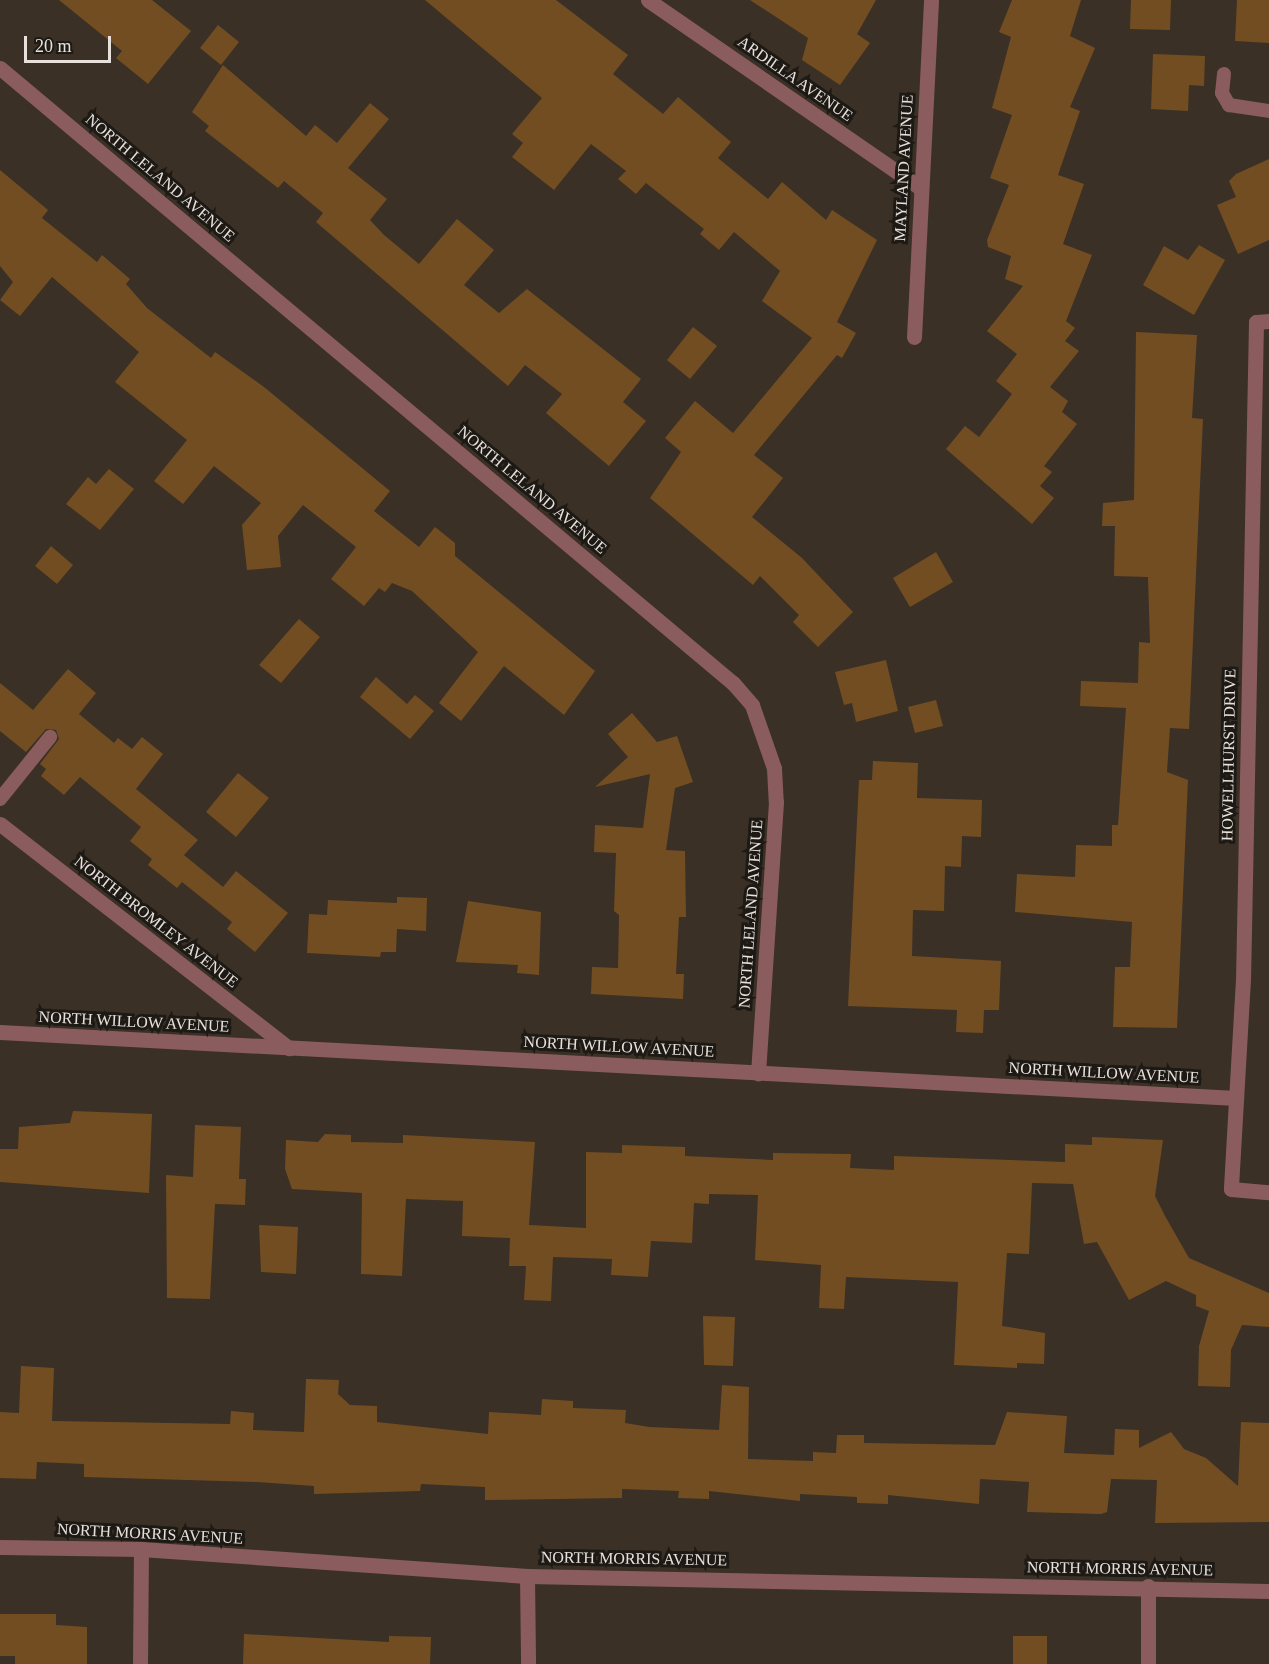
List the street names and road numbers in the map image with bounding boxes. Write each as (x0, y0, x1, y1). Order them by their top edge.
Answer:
street label: ARDILLA AVENUE (733, 32, 857, 126)
street label: MAYLAND AVENUE (891, 94, 917, 242)
street label: NORTH LELAND AVENUE (81, 110, 239, 246)
street label: NORTH LELAND AVENUE (453, 422, 611, 558)
street label: HOWELLHURST DRIVE (1218, 668, 1240, 842)
street label: NORTH LELAND AVENUE (735, 819, 767, 1009)
street label: NORTH BROMLEY AVENUE (70, 852, 242, 992)
street label: NORTH WILLOW AVENUE (37, 1007, 231, 1037)
street label: NORTH WILLOW AVENUE (522, 1032, 716, 1062)
street label: NORTH WILLOW AVENUE (1007, 1058, 1201, 1088)
street label: NORTH MORRIS AVENUE (56, 1520, 244, 1548)
street label: NORTH MORRIS AVENUE (540, 1548, 728, 1570)
street label: NORTH MORRIS AVENUE (1026, 1558, 1214, 1580)

